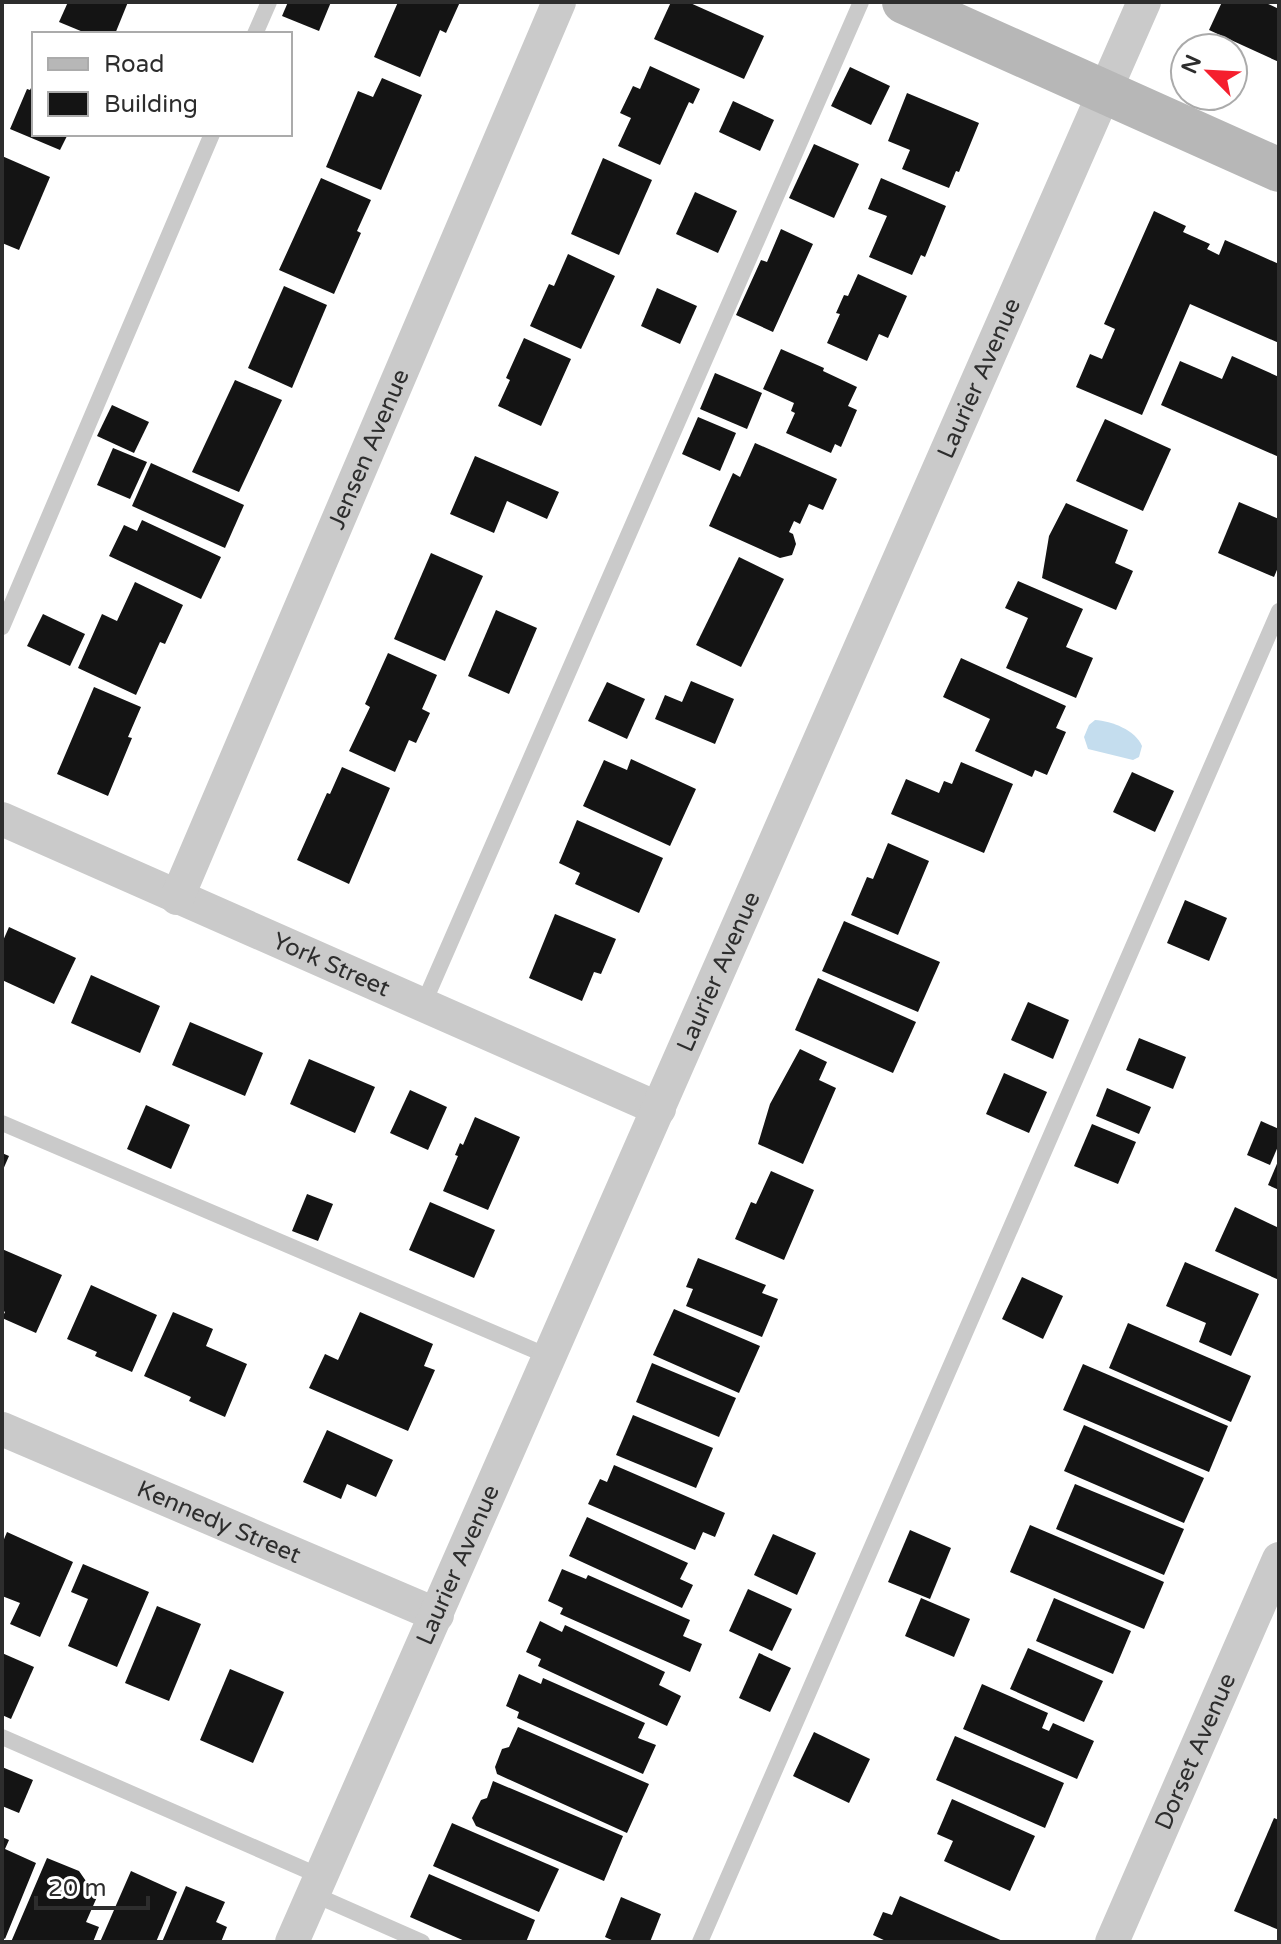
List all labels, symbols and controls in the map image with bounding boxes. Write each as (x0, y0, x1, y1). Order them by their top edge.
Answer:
legend (32, 32, 292, 136)
north arrow (1169, 32, 1249, 112)
text: Road (104, 50, 164, 79)
text: N (1176, 51, 1207, 78)
text: Building (104, 90, 198, 119)
street label: Laurier Avenue (931, 294, 1027, 463)
street label: Jensen Avenue (322, 365, 416, 534)
street label: Laurier Avenue (671, 887, 767, 1056)
street label: York Street (268, 926, 394, 1003)
street label: Kennedy Street (132, 1474, 305, 1570)
street label: Laurier Avenue (410, 1480, 506, 1650)
street label: Dorset Avenue (1149, 1669, 1242, 1834)
scale bar (36, 1860, 148, 1910)
text: 20 m (48, 1874, 106, 1903)

